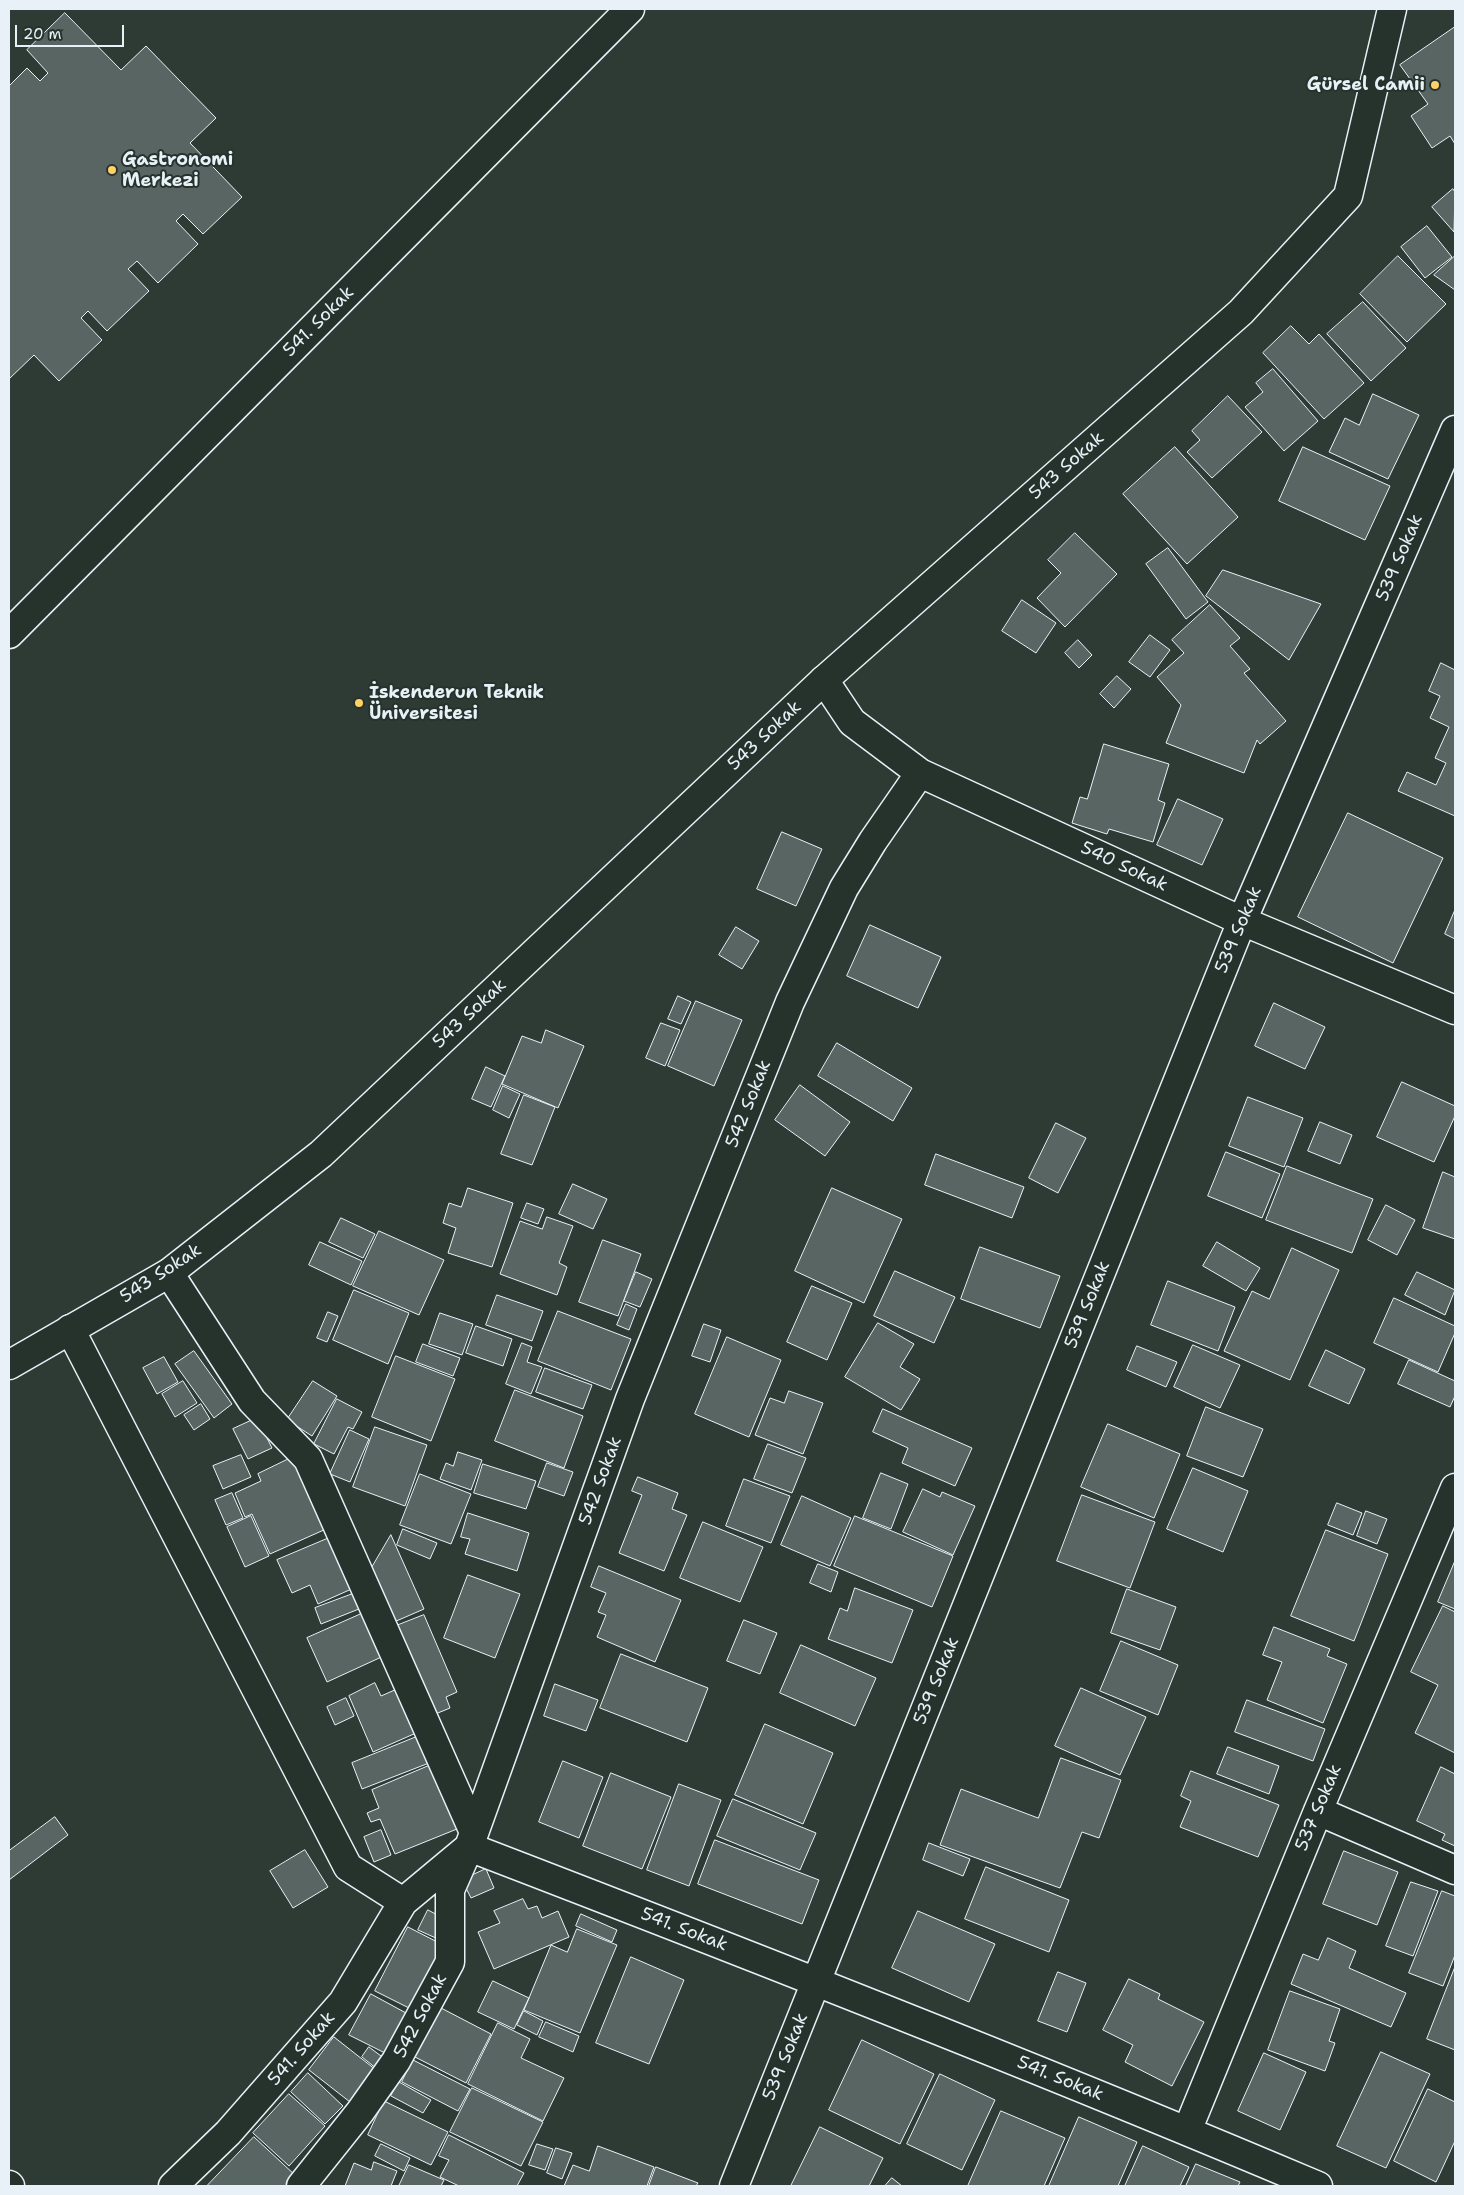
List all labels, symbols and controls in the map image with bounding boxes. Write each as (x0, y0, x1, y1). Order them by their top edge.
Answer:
scale bar (18, 15, 126, 47)
text: 20 m (23, 24, 62, 44)
place label: Gürsel Camii (1307, 74, 1425, 96)
marker: Gürsel Camii (1429, 79, 1441, 91)
place label: Gastronomi Merkezi (122, 149, 233, 192)
marker: Gastronomi Merkezi (106, 164, 118, 176)
street label: 541. Sokak (279, 282, 359, 362)
street label: 543 Sokak (1025, 427, 1109, 505)
street label: 539 Sokak (1372, 511, 1428, 605)
place label: İskenderun Teknik Üniversitesi (369, 682, 544, 724)
marker: İskenderun Teknik Üniversitesi (353, 697, 365, 709)
street label: 543 Sokak (724, 697, 806, 775)
street label: 540 Sokak (1077, 837, 1171, 897)
street label: 539 Sokak (1211, 883, 1267, 977)
street label: 543 Sokak (429, 975, 511, 1053)
street label: 542 Sokak (722, 1057, 776, 1151)
street label: 543 Sokak (116, 1240, 206, 1308)
street label: 539 Sokak (1061, 1258, 1115, 1352)
street label: 542 Sokak (575, 1434, 627, 1528)
street label: 539 Sokak (910, 1634, 964, 1728)
street label: 537 Sokak (1291, 1762, 1347, 1854)
street label: 541. Sokak (638, 1904, 730, 1956)
street label: 542 Sokak (390, 1970, 452, 2062)
street label: 541. Sokak (264, 2007, 340, 2091)
street label: 539 Sokak (759, 2010, 813, 2104)
street label: 541. Sokak (1014, 2052, 1106, 2106)

